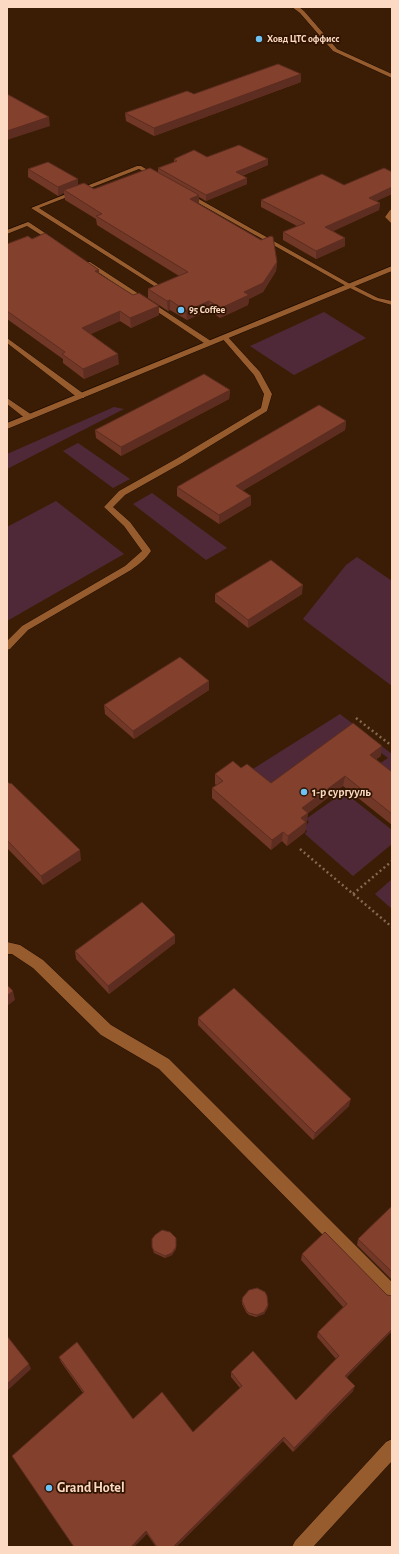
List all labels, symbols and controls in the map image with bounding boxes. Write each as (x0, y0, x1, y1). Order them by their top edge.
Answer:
marker: Ховд ЦТС оффисс (254, 34, 264, 44)
place label: Ховд ЦТС оффисс (267, 34, 340, 44)
marker: 95 Coffee (176, 305, 186, 315)
place label: 95 Coffee (189, 305, 226, 315)
place label: 1-р сургууль (312, 786, 371, 799)
marker: 1-р сургууль (299, 787, 309, 797)
place label: Grand Hotel (57, 1481, 125, 1495)
marker: Grand Hotel (44, 1483, 54, 1493)

